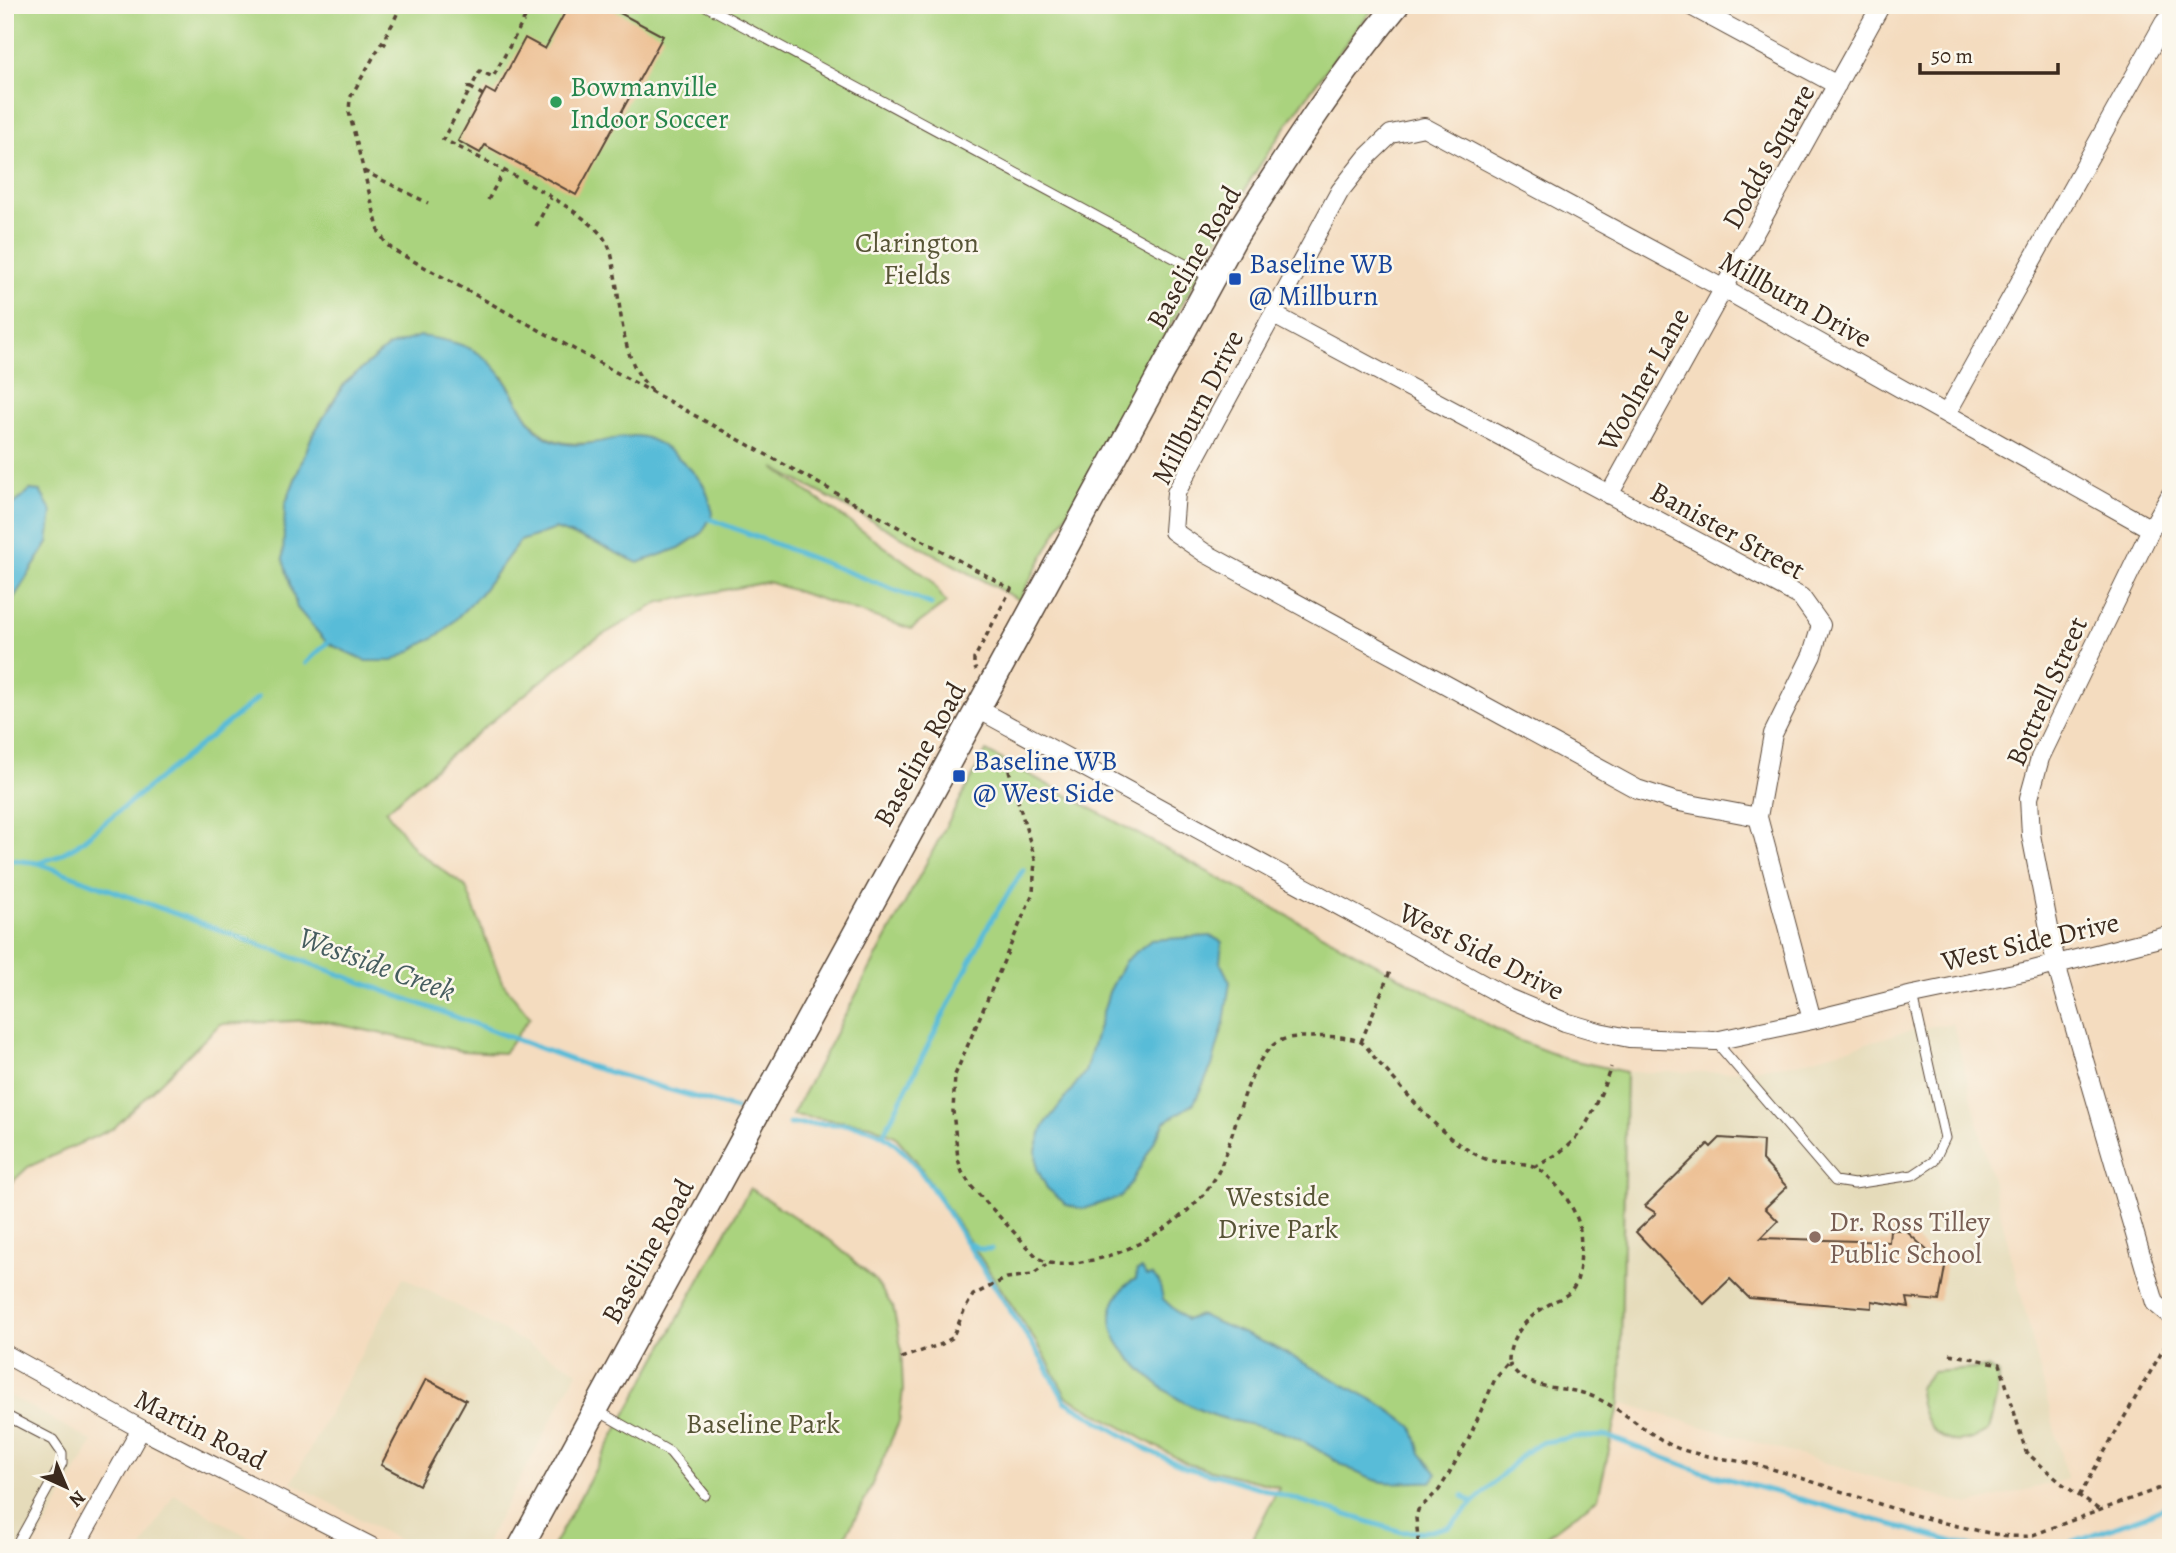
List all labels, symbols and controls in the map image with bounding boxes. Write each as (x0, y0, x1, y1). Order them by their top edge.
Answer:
scale bar (1920, 32, 2059, 76)
text: 50 m (1931, 42, 1973, 70)
place label: Bowmanville Indoor Soccer (570, 68, 729, 138)
street label: Dodds Square (1713, 77, 1824, 236)
marker: Bowmanville Indoor Soccer (548, 94, 564, 110)
street label: Baseline Road (1137, 178, 1251, 336)
park label: Clarington Fields (855, 224, 979, 294)
street label: Millburn Drive (1712, 242, 1879, 357)
place label: Baseline WB @ Millburn (1249, 245, 1394, 315)
marker: Baseline WB @ Millburn (1227, 271, 1243, 287)
street label: Woolner Lane (1588, 301, 1699, 459)
street label: Millburn Drive (1143, 324, 1253, 491)
street label: Banister Street (1643, 473, 1812, 589)
street label: Bottrell Street (1997, 611, 2097, 772)
street label: Baseline Road (864, 674, 976, 834)
place label: Baseline WB @ West Side (973, 742, 1118, 812)
marker: Baseline WB @ West Side (951, 768, 967, 784)
street label: West Side Drive (1391, 893, 1571, 1010)
street label: West Side Drive (1937, 903, 2123, 981)
water label: Westside Creek (293, 917, 461, 1011)
street label: Baseline Road (592, 1171, 704, 1331)
park label: Westside Drive Park (1218, 1178, 1339, 1248)
place label: Dr. Ross Tilley Public School (1829, 1203, 1991, 1273)
marker: Dr. Ross Tilley Public School (1807, 1229, 1823, 1245)
street label: Martin Road (128, 1380, 274, 1480)
park label: Baseline Park (686, 1405, 840, 1443)
north arrow (32, 1452, 102, 1522)
text: N (63, 1484, 91, 1513)

